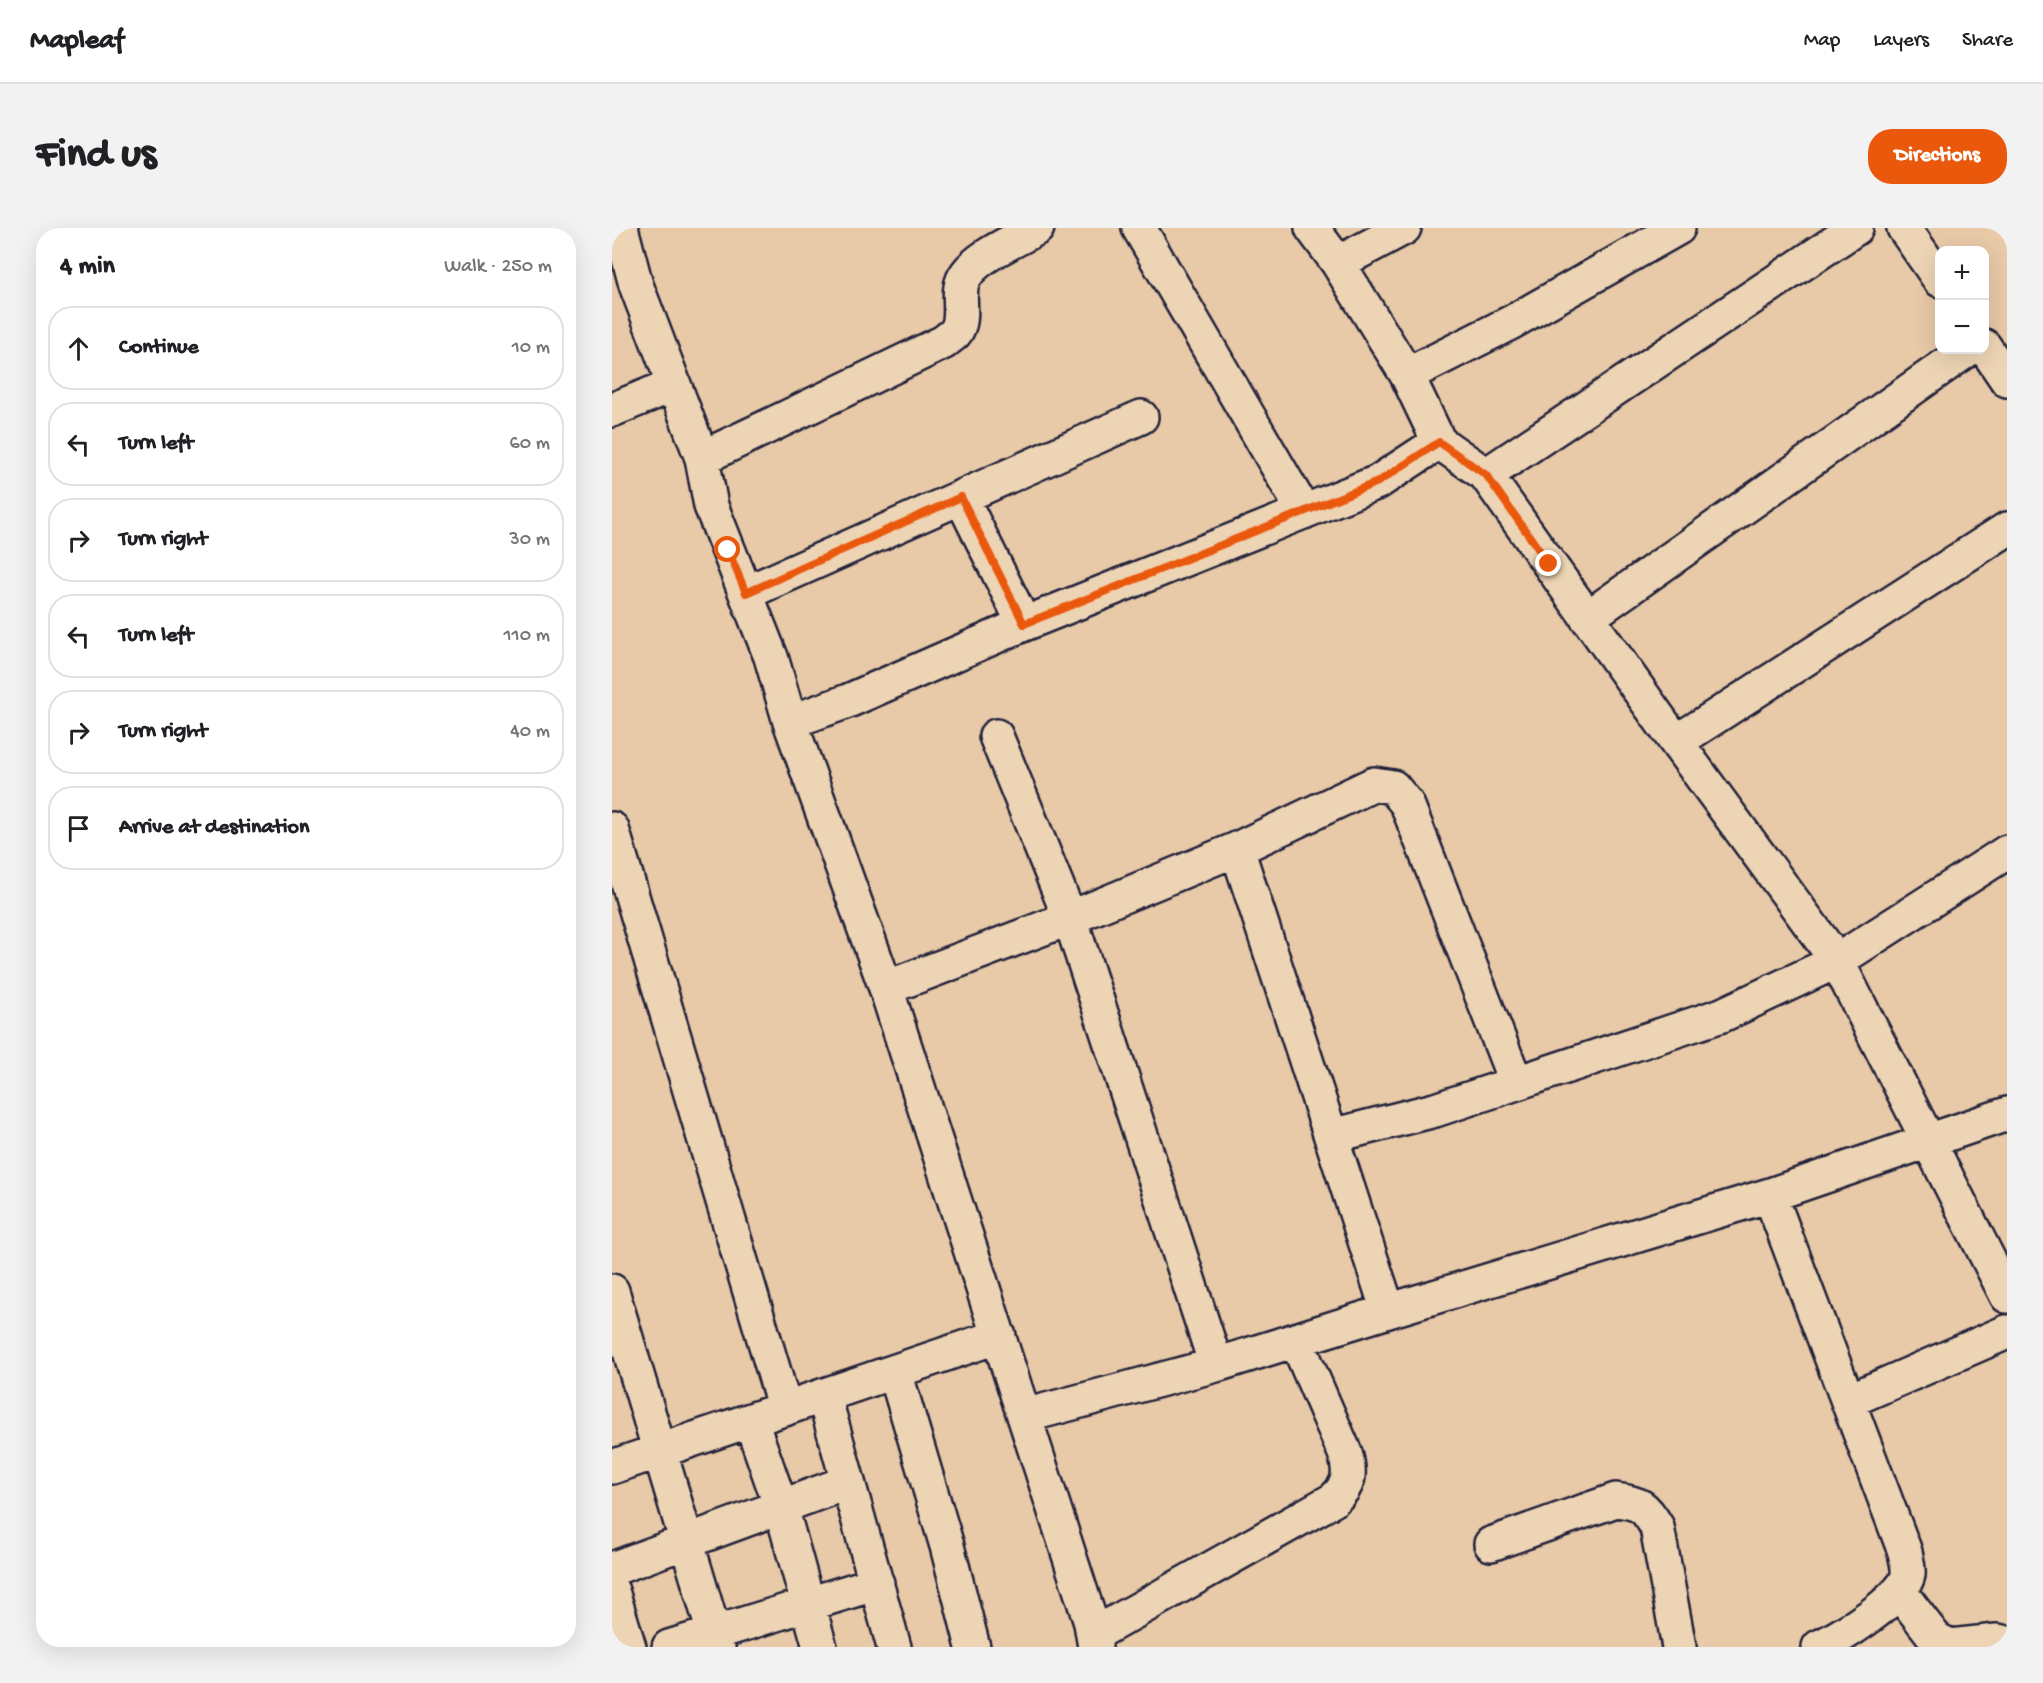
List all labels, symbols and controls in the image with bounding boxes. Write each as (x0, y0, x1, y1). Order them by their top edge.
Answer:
text: Mapleaf (30, 25, 124, 58)
text: Map (1804, 29, 1840, 54)
text: Layers (1873, 29, 1929, 54)
text: Share (1962, 29, 2013, 54)
button: Directions (1868, 129, 2007, 184)
text: Find us (36, 132, 156, 181)
map controls (1935, 246, 1989, 354)
button: + (1935, 246, 1989, 300)
text: 4 min (60, 252, 115, 283)
text: Walk · 250 m (444, 256, 552, 279)
button: − (1935, 300, 1989, 354)
icon: ahead (62, 332, 95, 365)
text: Continue (119, 335, 199, 361)
text: 10 m (512, 337, 550, 360)
icon: left (62, 428, 95, 461)
text: Turn left (119, 431, 193, 457)
text: 60 m (510, 433, 550, 456)
icon: right (62, 524, 95, 557)
text: Turn right (119, 527, 207, 553)
text: 30 m (509, 529, 550, 552)
route start (714, 536, 740, 562)
route end (1535, 550, 1561, 576)
icon: left (62, 620, 95, 653)
text: Turn left (119, 623, 193, 649)
text: 110 m (504, 625, 550, 648)
icon: right (62, 716, 95, 749)
text: Turn right (119, 719, 207, 745)
text: 40 m (510, 721, 550, 744)
icon: arrive (62, 812, 95, 845)
text: Arrive at destination (119, 815, 309, 841)

